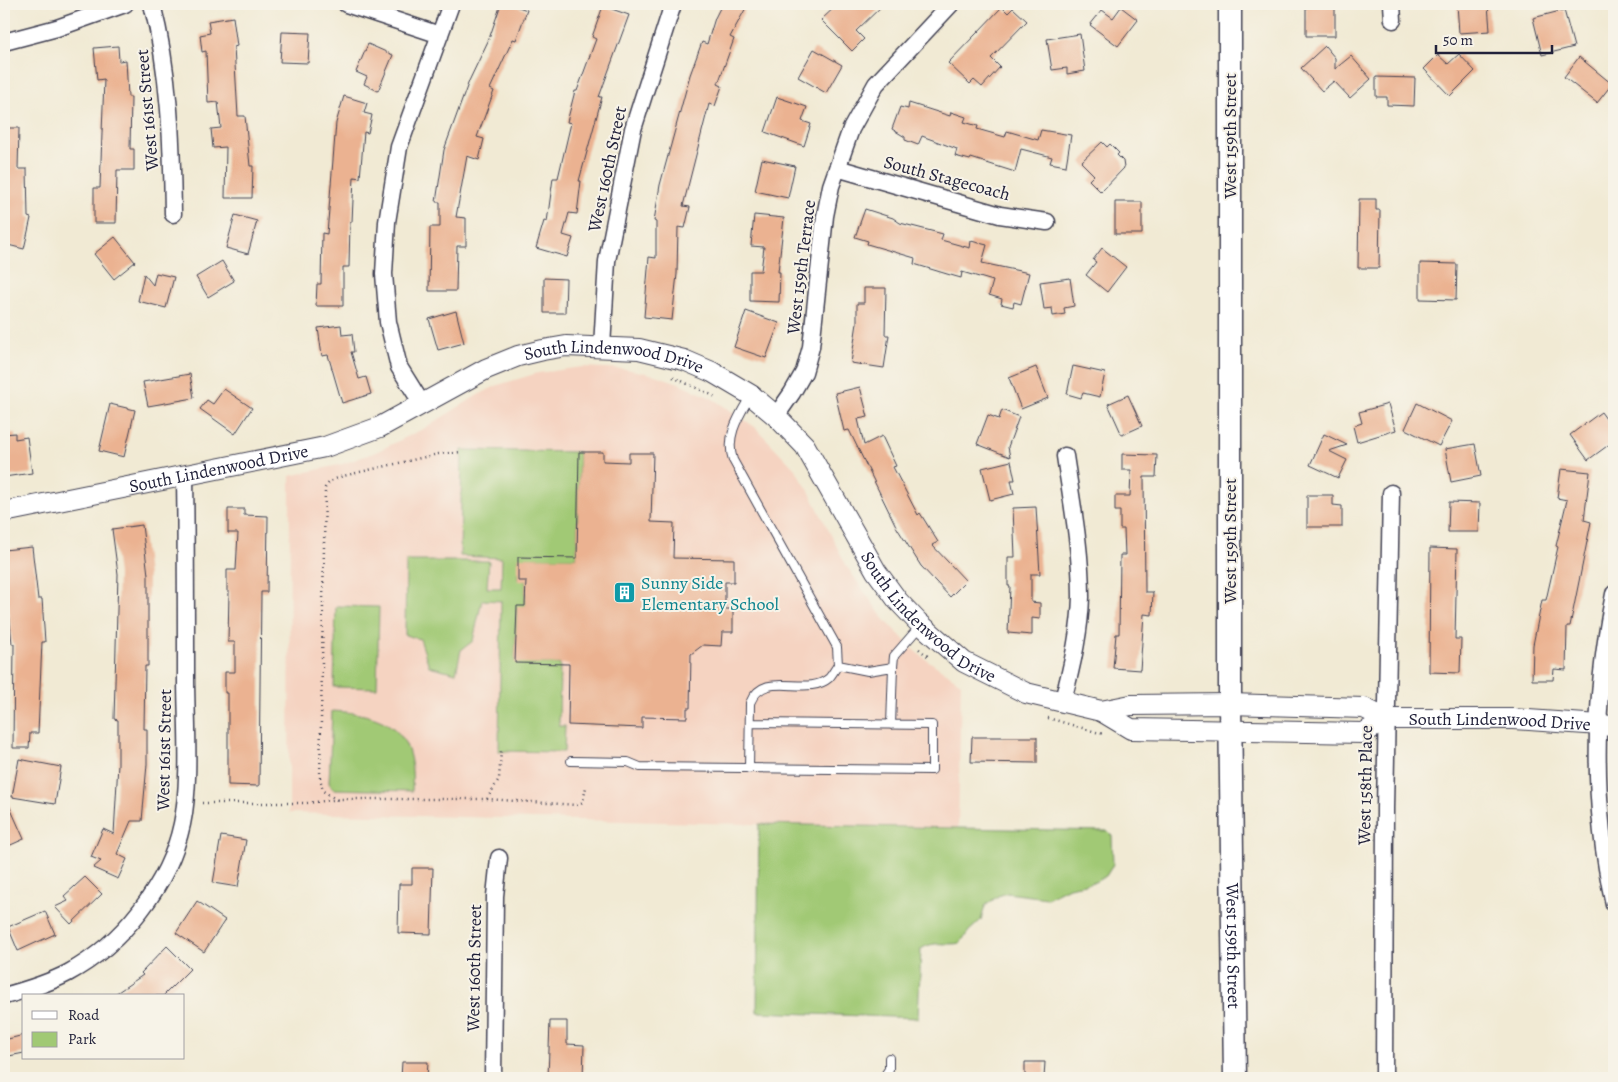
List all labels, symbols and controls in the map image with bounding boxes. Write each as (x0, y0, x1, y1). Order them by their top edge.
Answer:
scale bar (1436, 22, 1552, 54)
text: 50 m (1443, 30, 1473, 50)
street label: West 161st Street (130, 48, 164, 173)
street label: West 159th Street (1218, 73, 1242, 200)
street label: West 160th Street (582, 104, 632, 235)
street label: South Stagecoach (881, 150, 1013, 207)
street label: West 159th Terrace (781, 198, 821, 337)
street label: South Lindenwood Drive (521, 334, 707, 379)
street label: South Lindenwood Drive (127, 439, 310, 498)
street label: West 159th Street (1218, 478, 1242, 605)
street label: South Lindenwood Drive (855, 547, 1000, 688)
place label: Sunny Side Elementary School (641, 571, 779, 616)
building icon: Sunny Side Elementary School (613, 581, 637, 605)
street label: West 161st Street (151, 689, 177, 812)
street label: South Lindenwood Drive (1409, 707, 1592, 736)
street label: West 158th Place (1352, 725, 1378, 846)
street label: West 159th Street (1220, 882, 1246, 1009)
street label: West 160th Street (461, 904, 487, 1033)
legend (22, 994, 185, 1060)
text: Road (68, 1005, 100, 1025)
text: Park (68, 1029, 97, 1049)

